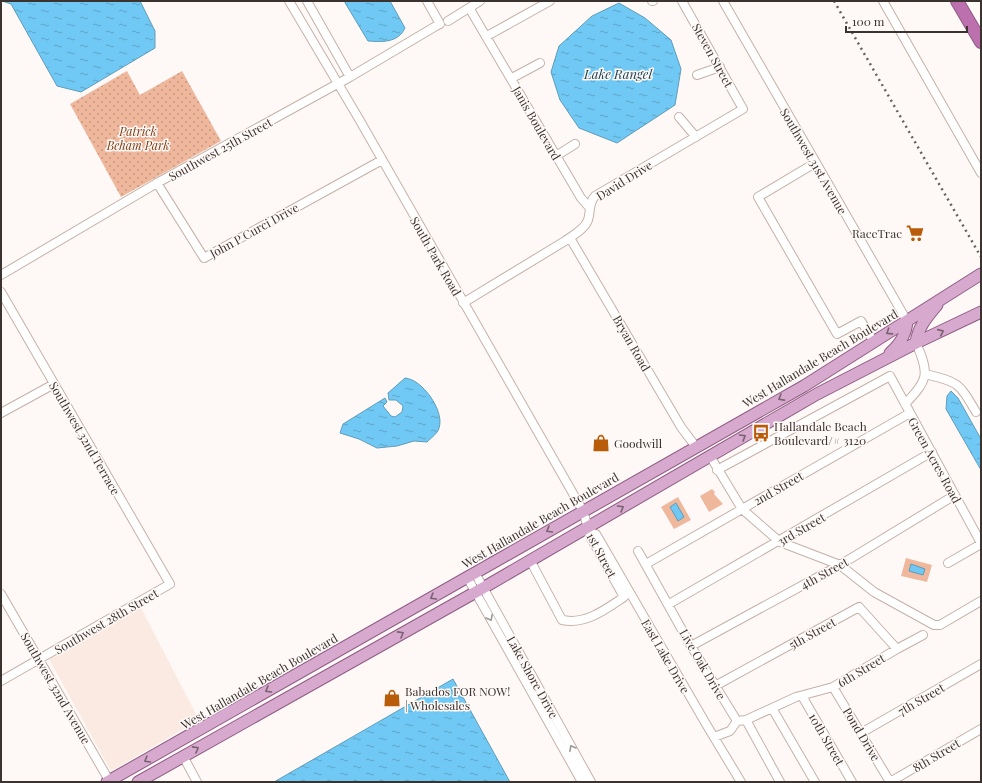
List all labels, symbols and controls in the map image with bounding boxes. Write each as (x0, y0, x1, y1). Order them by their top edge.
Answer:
scale bar (846, 8, 967, 34)
text: 100 m (852, 13, 885, 29)
street label: Steven Street (689, 20, 738, 91)
water label: Lake Rangel (583, 65, 653, 82)
street label: Janis Boulevard (509, 82, 565, 163)
street label: Southwest 31st Avenue (777, 105, 851, 217)
street label: Southwest 25th Street (165, 114, 275, 184)
park label: Patrick Beham Park (106, 123, 169, 153)
street label: David Drive (593, 156, 655, 204)
street label: John P Curci Drive (206, 199, 301, 262)
street label: South Park Road (407, 213, 465, 299)
supermarket icon: RaceTrac (905, 223, 925, 243)
place label: RaceTrac (852, 225, 902, 241)
street label: West Hallandale Beach Boulevard (739, 305, 901, 411)
street label: Bryan Road (610, 312, 654, 374)
one-way arrow (886, 328, 893, 335)
one-way arrow (937, 329, 944, 337)
street label: Southwest 32nd Terrace (46, 378, 124, 498)
one-way arrow (778, 393, 785, 401)
street label: Green Acres Road (905, 414, 965, 506)
place label: Hallandale Beach Boulevard/# 3120 (774, 418, 867, 448)
bus stop icon: Hallandale Beach Boulevard/# 3120 (751, 423, 771, 443)
shop icon: Goodwill (591, 433, 611, 453)
one-way arrow (739, 434, 746, 441)
place label: Goodwill (614, 435, 663, 451)
street label: 2nd Street (750, 467, 807, 509)
street label: West Hallandale Beach Boulevard (458, 468, 621, 572)
one-way arrow (617, 505, 624, 512)
street label: 3rd Street (774, 509, 828, 549)
one-way arrow (546, 526, 553, 533)
street label: 1st Street (583, 530, 621, 581)
street label: 4th Street (797, 553, 851, 593)
street label: Southwest 28th Street (51, 584, 161, 657)
one-way arrow (430, 592, 437, 599)
street label: 5th Street (786, 613, 839, 652)
one-way arrow (485, 614, 492, 621)
street label: East Lake Drive (638, 616, 694, 696)
street label: Live Oak Drive (676, 626, 730, 702)
street label: Southwest 32nd Avenue (17, 629, 95, 747)
street label: West Hallandale Beach Boulevard (177, 629, 340, 733)
one-way arrow (396, 631, 404, 638)
street label: Lake Shore Drive (504, 633, 562, 721)
street label: 6th Street (834, 649, 888, 690)
street label: 7th Street (895, 679, 948, 719)
place label: Babados FOR NOW! | Wholesales (405, 683, 510, 713)
one-way arrow (265, 686, 272, 693)
shop icon: Babados FOR NOW! | Wholesales (382, 688, 402, 708)
street label: Pond Drive (840, 704, 884, 764)
street label: 10th Street (806, 710, 849, 769)
street label: 8th Street (909, 734, 963, 775)
one-way arrow (569, 745, 577, 752)
one-way arrow (192, 746, 199, 753)
one-way arrow (144, 755, 151, 762)

